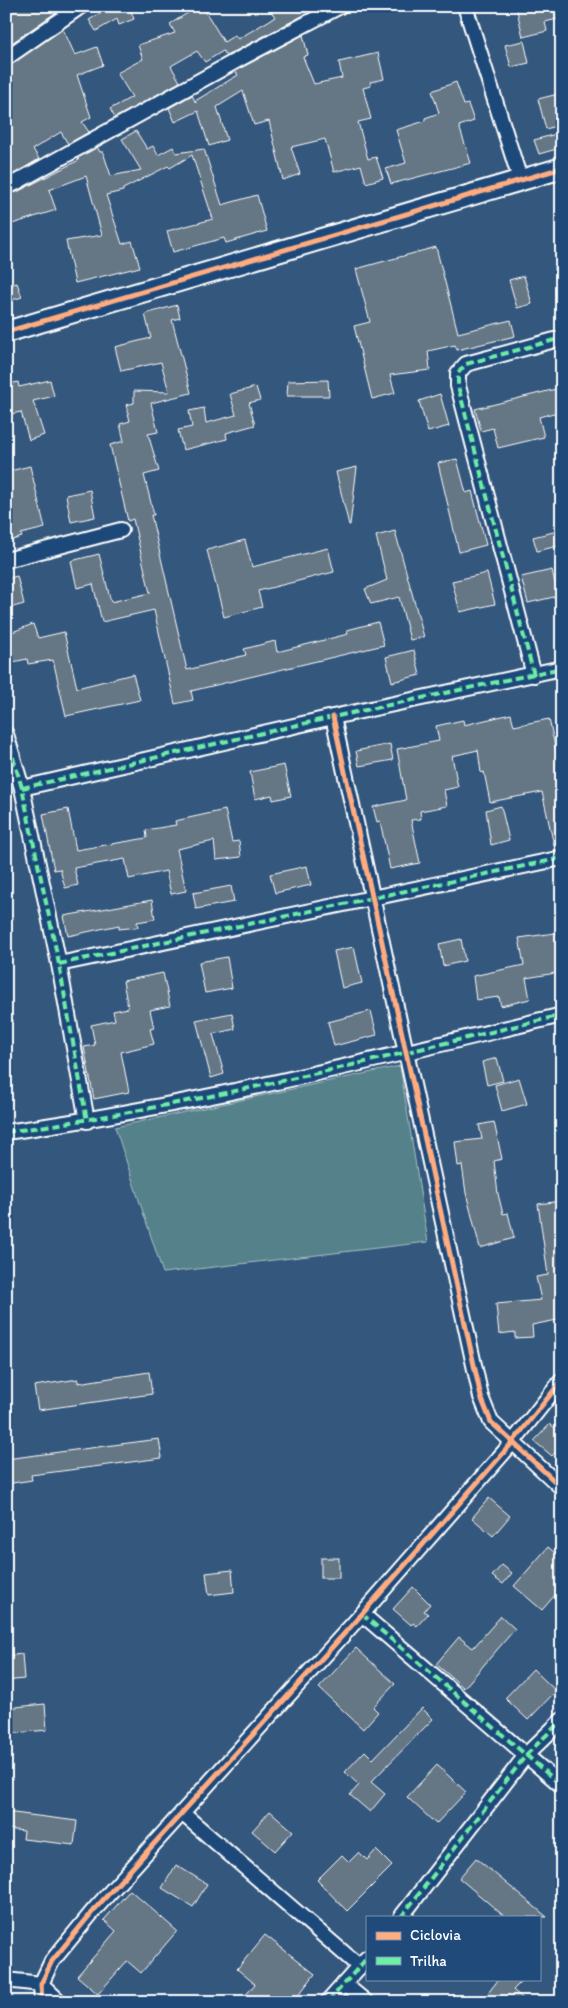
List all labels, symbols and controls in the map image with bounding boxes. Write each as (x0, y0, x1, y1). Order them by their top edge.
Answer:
legend (366, 1916, 540, 1980)
text: Ciclovia (410, 1926, 461, 1944)
text: Trilha (410, 1952, 447, 1970)

